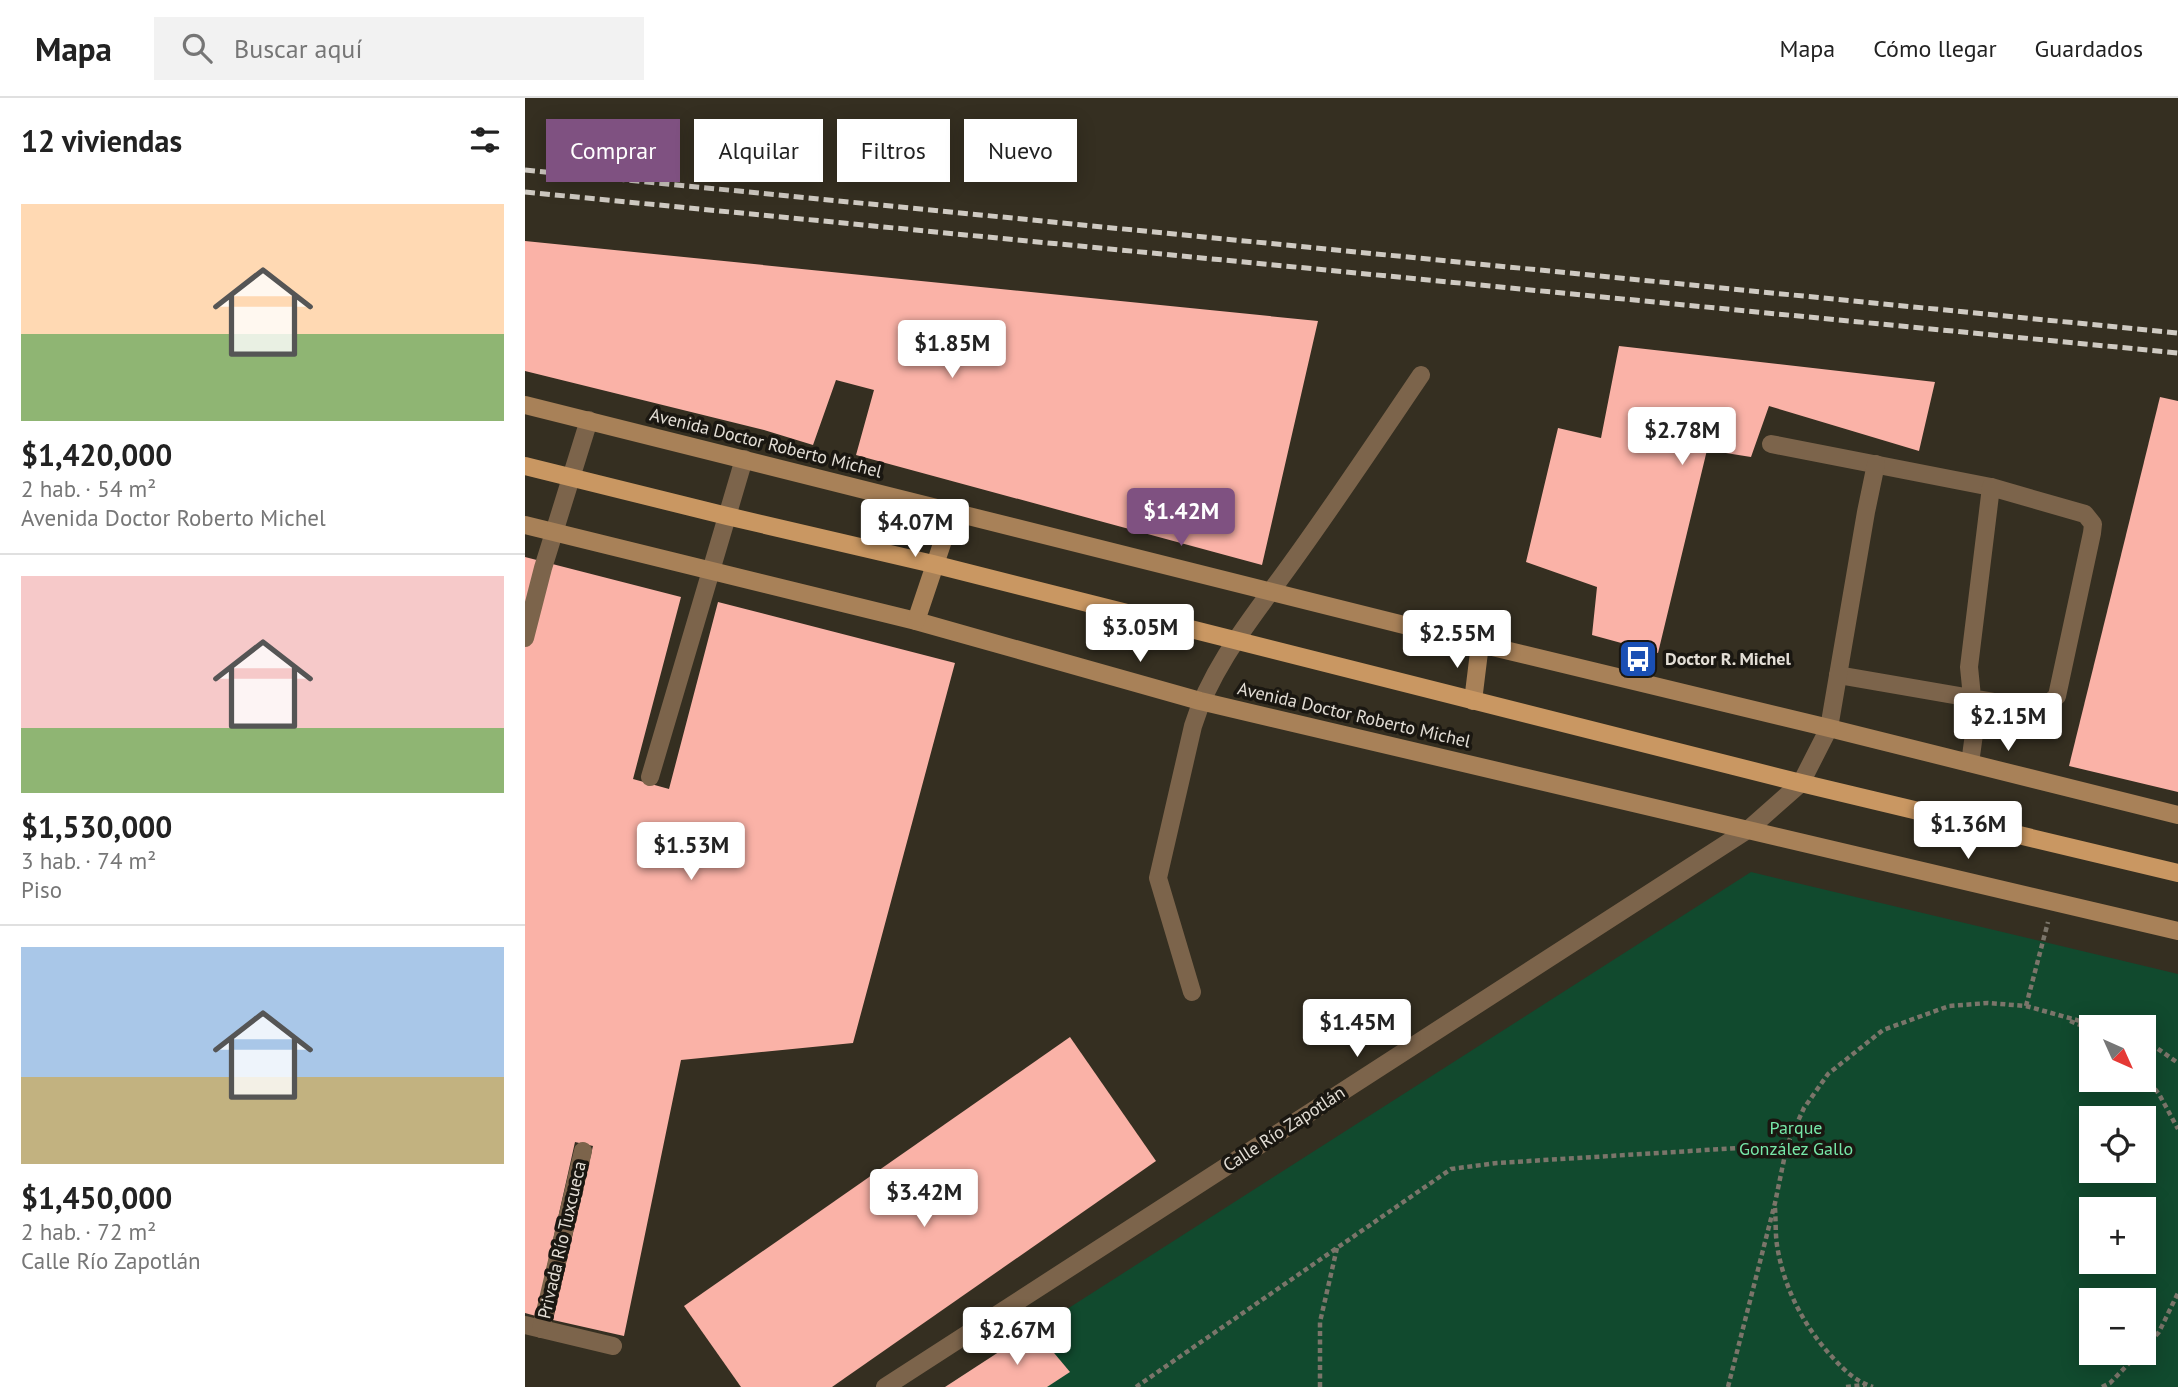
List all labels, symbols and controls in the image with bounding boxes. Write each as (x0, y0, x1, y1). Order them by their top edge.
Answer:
search box (154, 17, 644, 80)
text: Mapa (35, 27, 112, 70)
icon: search (178, 29, 216, 67)
text: Buscar aquí (234, 32, 362, 65)
text: Mapa (1779, 33, 1835, 64)
text: Cómo llegar (1873, 33, 1997, 64)
text: Guardados (2035, 33, 2143, 64)
chip: Comprar (546, 119, 680, 182)
chip: Alquilar (694, 119, 823, 182)
chip: Filtros (837, 119, 950, 182)
chip: Nuevo (964, 119, 1077, 182)
text: 12 viviendas (21, 121, 182, 160)
icon: filters (466, 121, 504, 159)
icon: home (200, 249, 326, 375)
pin: $1.85M (895, 320, 1009, 380)
text: $1.85M (914, 328, 990, 357)
street label: Avenida Doctor Roberto Michel (648, 403, 885, 483)
pin: $2.78M (1625, 408, 1739, 467)
text: $2.78M (1644, 415, 1720, 444)
text: $1,420,000 (21, 435, 172, 474)
text: 2 hab. · 54 m² (21, 474, 156, 503)
pin: $1.42M (1124, 489, 1238, 548)
text: $1.42M (1143, 496, 1219, 525)
pin: $4.07M (858, 500, 972, 559)
text: Avenida Doctor Roberto Michel (21, 503, 326, 532)
text: $4.07M (877, 507, 953, 536)
pin: $3.05M (1083, 604, 1197, 664)
pin: $2.55M (1400, 610, 1514, 670)
text: $3.05M (1102, 612, 1178, 641)
text: $2.55M (1419, 618, 1495, 647)
icon: home (200, 621, 326, 747)
bus stop icon: Doctor R. Michel (1617, 638, 1659, 680)
place label: Doctor R. Michel (1665, 647, 1791, 670)
street label: Avenida Doctor Roberto Michel (1235, 676, 1474, 753)
pin: $2.15M (1951, 694, 2065, 753)
text: $2.15M (1970, 701, 2046, 730)
pin: $1.36M (1911, 802, 2025, 861)
text: $1,530,000 (21, 807, 172, 846)
text: $1.36M (1930, 809, 2006, 838)
pin: $1.53M (634, 822, 748, 882)
text: $1.53M (653, 830, 729, 859)
text: 3 hab. · 74 m² (21, 846, 156, 875)
text: Piso (21, 875, 62, 904)
icon: home (200, 992, 326, 1118)
pin: $1.45M (1300, 1000, 1414, 1059)
text: $1.45M (1319, 1007, 1395, 1036)
north arrow (2079, 1015, 2156, 1092)
map controls (2079, 1015, 2156, 1365)
street label: Calle Río Zapotlán (1218, 1081, 1349, 1177)
button: locate (2079, 1106, 2156, 1183)
park label: Parque González Gallo (1739, 1116, 1853, 1160)
street label: Privada Río Tuxcueca (532, 1159, 591, 1321)
pin: $3.42M (867, 1170, 981, 1229)
text: $3.42M (886, 1177, 962, 1206)
text: $1,450,000 (21, 1178, 172, 1217)
button: + (2079, 1197, 2156, 1274)
text: 2 hab. · 72 m² (21, 1217, 156, 1246)
text: Calle Río Zapotlán (21, 1246, 201, 1275)
button: − (2079, 1288, 2156, 1365)
pin: $2.67M (960, 1308, 1074, 1367)
text: $2.67M (979, 1315, 1055, 1344)

